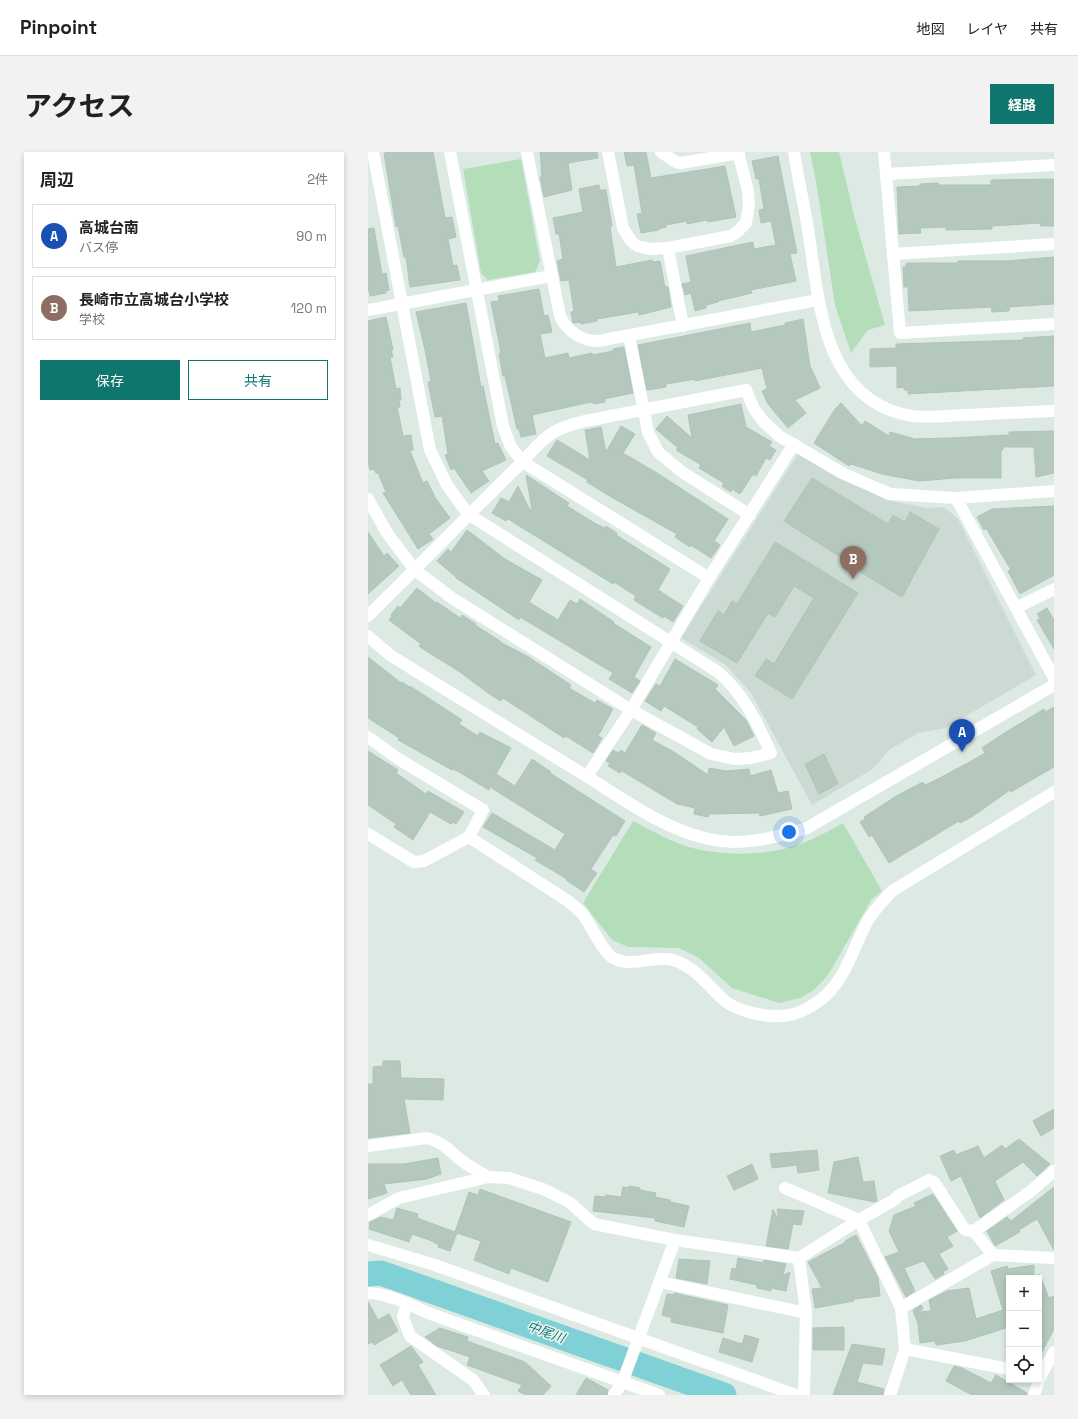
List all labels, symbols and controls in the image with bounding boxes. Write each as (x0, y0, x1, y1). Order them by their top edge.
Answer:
text: Pinpoint (20, 15, 97, 40)
text: 地図 (916, 20, 944, 38)
text: レイヤ (966, 20, 1008, 38)
text: 共有 (1030, 20, 1058, 38)
button: 経路 (990, 84, 1054, 124)
text: アクセス (24, 88, 135, 124)
text: 周辺 (40, 169, 74, 191)
text: 2件 (307, 171, 328, 188)
text: 高城台南 (79, 218, 139, 237)
text: A (50, 228, 58, 245)
text: 90 m (296, 228, 327, 245)
text: バス停 (79, 239, 118, 256)
text: 長崎市立高城台小学校 (79, 290, 229, 309)
text: B (50, 300, 58, 317)
text: 120 m (291, 300, 327, 317)
text: 学校 (79, 311, 105, 328)
button: 保存 (40, 360, 180, 400)
button: 共有 (188, 360, 328, 400)
pin: B (840, 546, 866, 579)
pin: A (949, 719, 975, 752)
your location (779, 822, 799, 842)
map controls (1006, 1275, 1042, 1383)
button: + (1006, 1275, 1042, 1311)
button: − (1006, 1311, 1042, 1347)
water label: 中尾川 (525, 1317, 569, 1347)
button: locate (1006, 1347, 1042, 1383)

